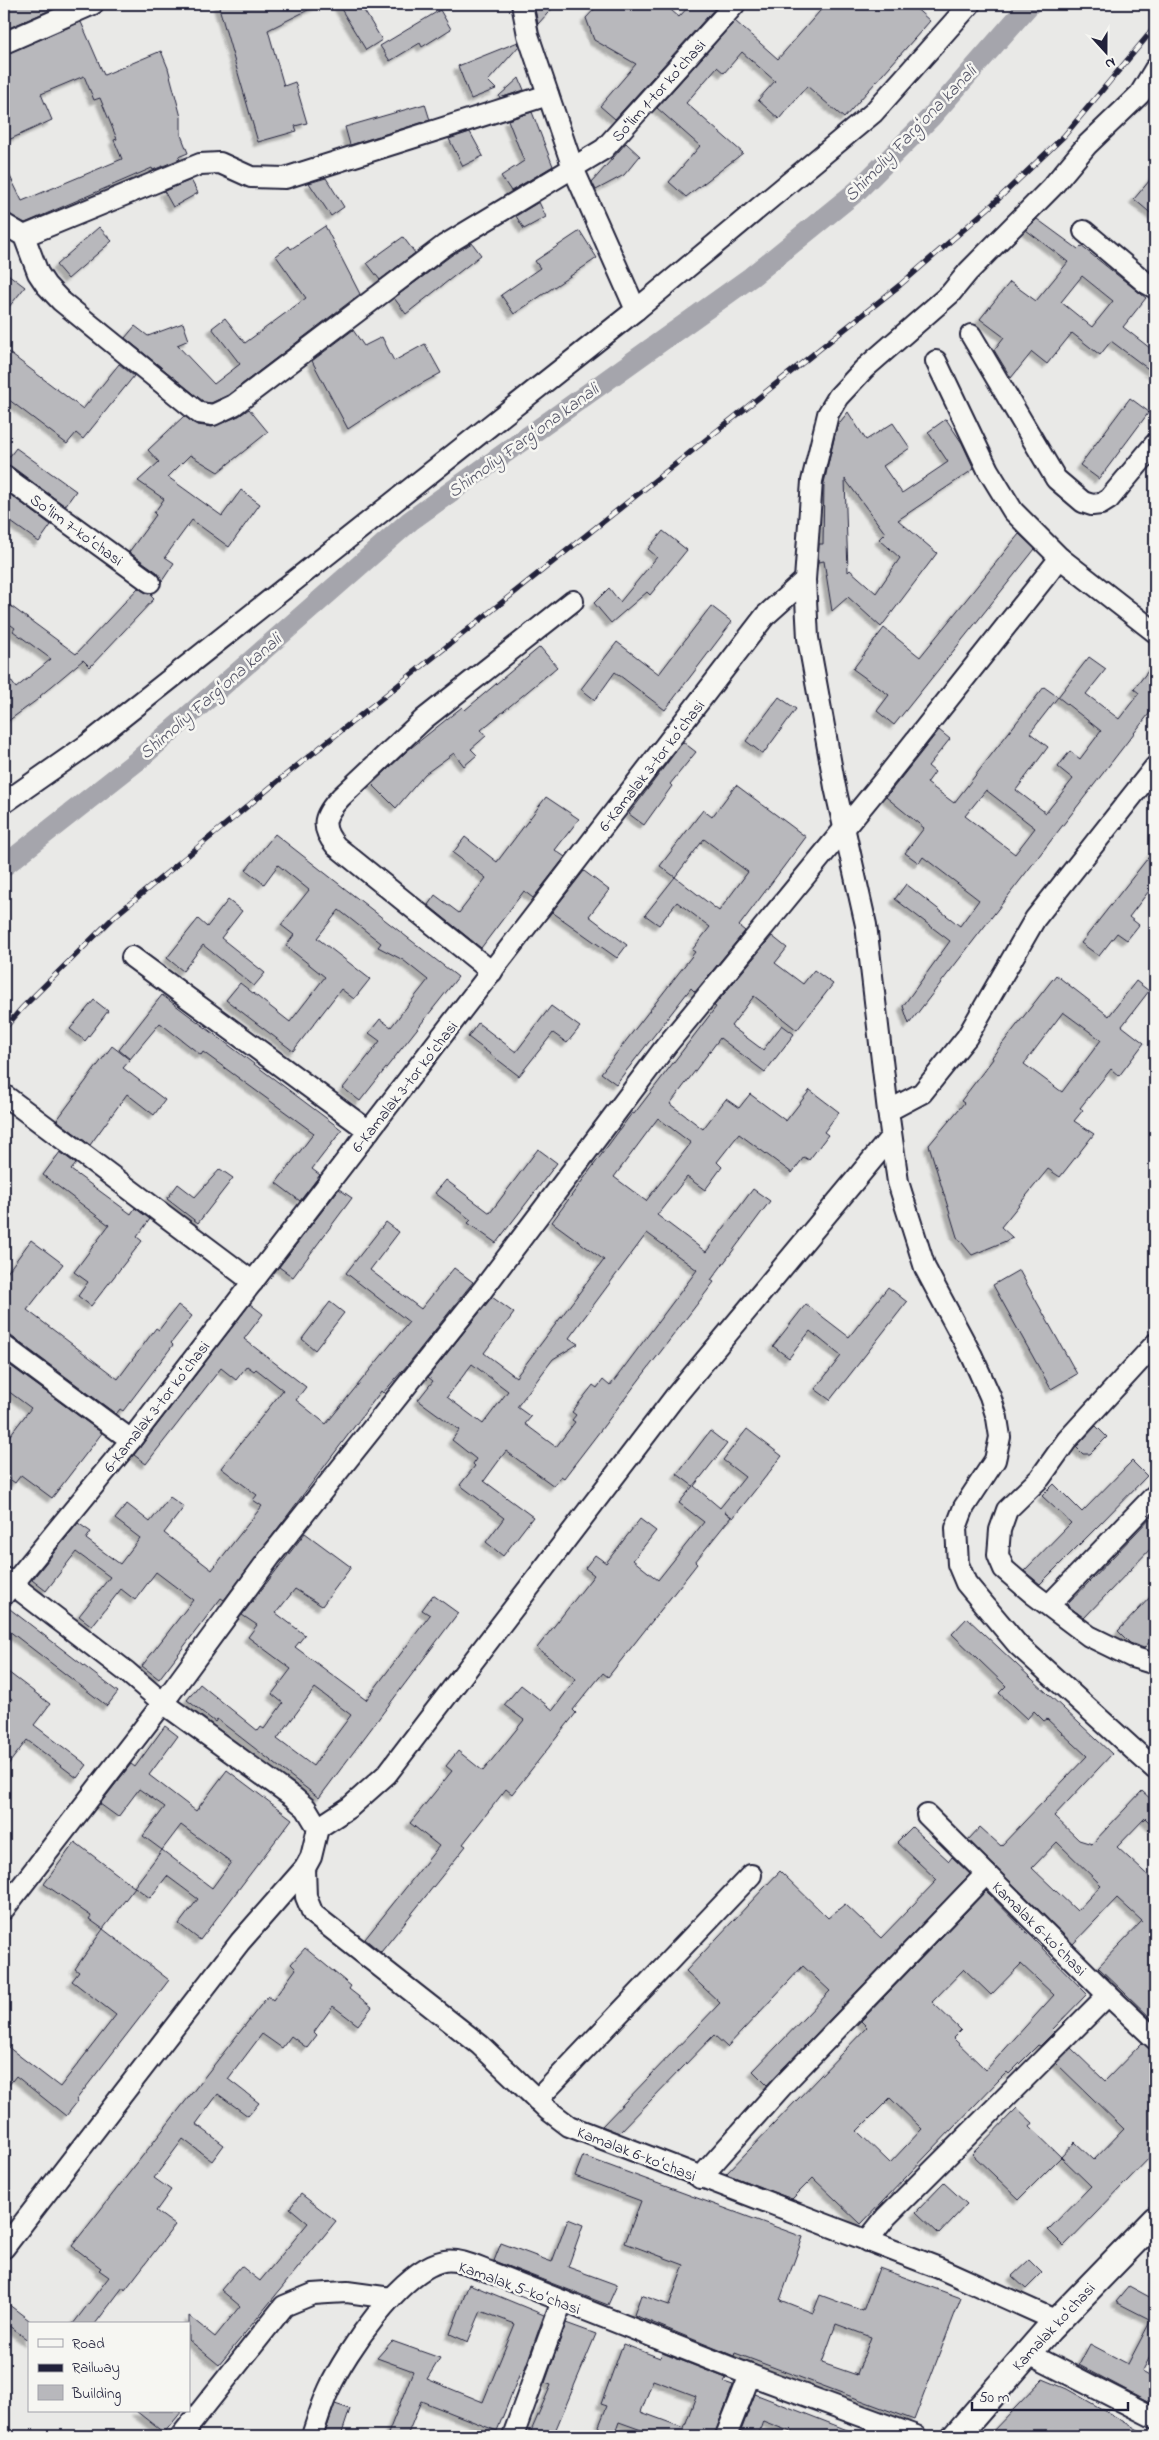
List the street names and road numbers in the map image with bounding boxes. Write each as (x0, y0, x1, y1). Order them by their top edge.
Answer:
street label: Soʻlim 1-tor koʻchasi (607, 35, 712, 148)
street label: Soʻlim 7-koʻchasi (24, 489, 127, 573)
street label: 6-Kamalak 3-tor koʻchasi (593, 695, 712, 837)
street label: 6-Kamalak 3-tor koʻchasi (346, 1016, 465, 1158)
street label: 6-Kamalak 3-tor koʻchasi (98, 1336, 217, 1478)
street label: Kamalak 6-koʻchasi (986, 1876, 1092, 1983)
street label: Kamalak 6-koʻchasi (573, 2121, 700, 2189)
street label: Kamalak 5-koʻchasi (455, 2256, 584, 2322)
street label: Kamalak koʻchasi (1007, 2278, 1102, 2377)

